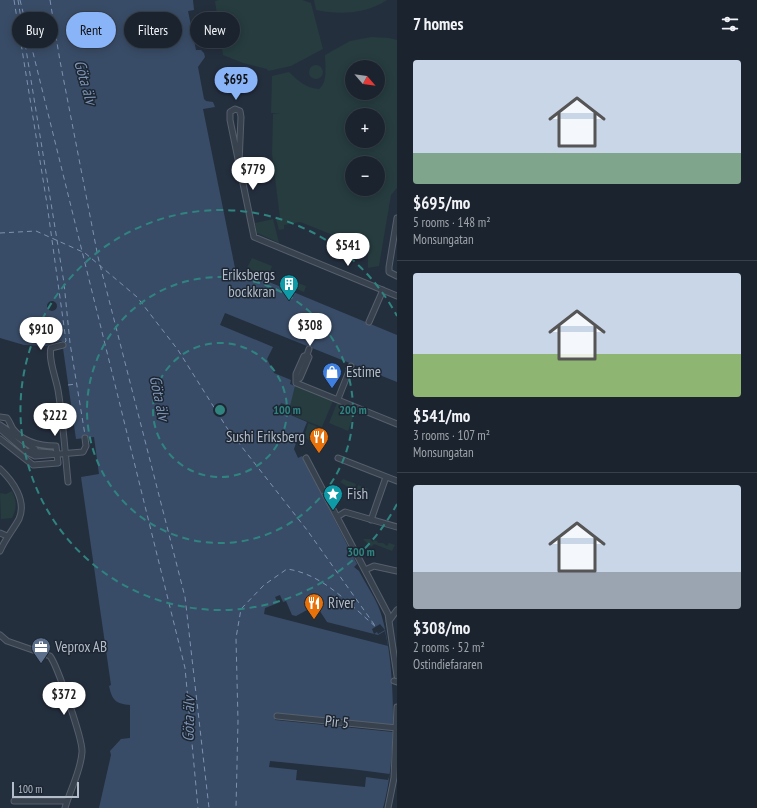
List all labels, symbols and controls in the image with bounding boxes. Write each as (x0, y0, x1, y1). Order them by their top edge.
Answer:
chip: Buy (12, 12, 58, 48)
chip: Rent (66, 12, 116, 48)
chip: Filters (124, 12, 182, 48)
chip: New (190, 12, 240, 48)
text: 7 homes (413, 13, 464, 35)
icon: filters (719, 13, 741, 35)
water label: Göta älv (70, 57, 103, 109)
north arrow (345, 60, 385, 100)
map controls (345, 60, 385, 196)
pin: $695 (212, 67, 260, 101)
text: $695 (224, 71, 248, 88)
icon: home (541, 86, 613, 158)
button: + (345, 108, 385, 148)
button: − (345, 156, 385, 196)
pin: $779 (229, 157, 277, 191)
text: $779 (241, 161, 265, 178)
text: $695/mo (413, 192, 470, 214)
text: 5 rooms · 148 m² (413, 214, 491, 231)
text: Monsungatan (413, 231, 474, 248)
pin: $541 (324, 233, 372, 267)
text: $541 (336, 237, 360, 254)
place label: Eriksbergs bockkran (222, 265, 275, 301)
building icon: Eriksbergs bockkran (278, 273, 300, 301)
icon: home (541, 299, 613, 371)
pin: $308 (286, 313, 334, 347)
pin: $910 (17, 317, 65, 351)
text: $308 (298, 317, 322, 334)
text: $910 (29, 321, 53, 338)
shop icon: Estime (321, 361, 343, 389)
place label: Estime (346, 362, 381, 381)
water label: Göta älv (146, 374, 175, 425)
text: 100 m (273, 402, 301, 417)
text: 200 m (339, 402, 367, 417)
pin: $222 (31, 403, 79, 437)
centre of rings (213, 403, 227, 417)
text: $541/mo (413, 405, 470, 427)
text: $222 (43, 407, 67, 424)
restaurant icon: Sushi Eriksberg (308, 426, 330, 454)
place label: Sushi Eriksberg (226, 427, 305, 446)
text: 3 rooms · 107 m² (413, 427, 490, 444)
text: Monsungatan (413, 444, 474, 461)
place icon: Fish (322, 483, 344, 511)
place label: Fish (347, 484, 368, 503)
icon: home (541, 511, 613, 583)
text: 300 m (347, 544, 375, 559)
restaurant icon: River (303, 592, 325, 620)
place label: River (328, 593, 355, 612)
text: $308/mo (413, 617, 470, 639)
office icon: Veprox AB (30, 636, 52, 664)
place label: Veprox AB (54, 637, 107, 656)
text: 2 rooms · 52 m² (413, 639, 485, 656)
text: Ostindiefararen (413, 656, 482, 673)
pin: $372 (40, 682, 88, 716)
text: $372 (52, 686, 76, 703)
water label: Göta älv (178, 693, 198, 742)
street label: Pir 5 (324, 711, 350, 732)
scale bar (12, 780, 79, 799)
text: 100 m (18, 782, 42, 796)

